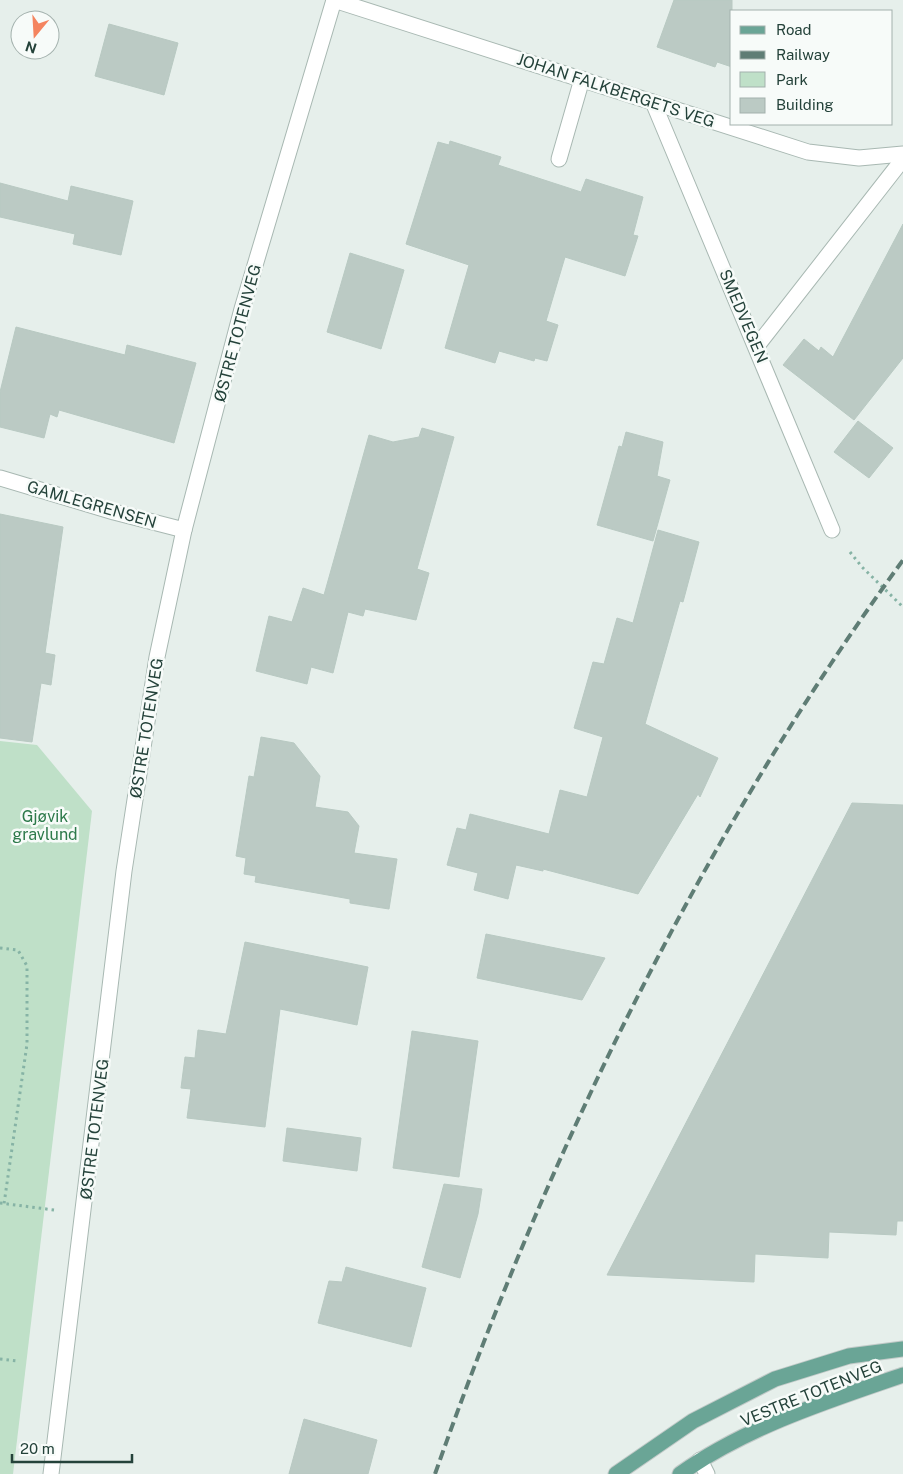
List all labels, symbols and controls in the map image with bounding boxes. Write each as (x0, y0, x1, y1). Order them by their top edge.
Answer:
north arrow (10, 10, 60, 60)
legend (730, 10, 893, 125)
text: Road (776, 21, 812, 38)
text: N (23, 38, 39, 57)
text: Railway (776, 46, 830, 63)
street label: JOHAN FALKBERGETS VEG (514, 49, 717, 132)
text: Park (776, 71, 808, 88)
text: Building (776, 96, 834, 113)
street label: ØSTRE TOTENVEG (210, 262, 265, 404)
street label: SMEDVEGEN (715, 266, 772, 366)
street label: GAMLEGRENSEN (25, 477, 159, 532)
street label: ØSTRE TOTENVEG (126, 657, 167, 800)
park label: Gjøvik gravlund (12, 807, 78, 844)
street label: ØSTRE TOTENVEG (76, 1057, 113, 1201)
street label: VESTRE TOTENVEG (738, 1356, 885, 1430)
scale bar (12, 1432, 132, 1464)
text: 20 m (20, 1440, 55, 1457)

